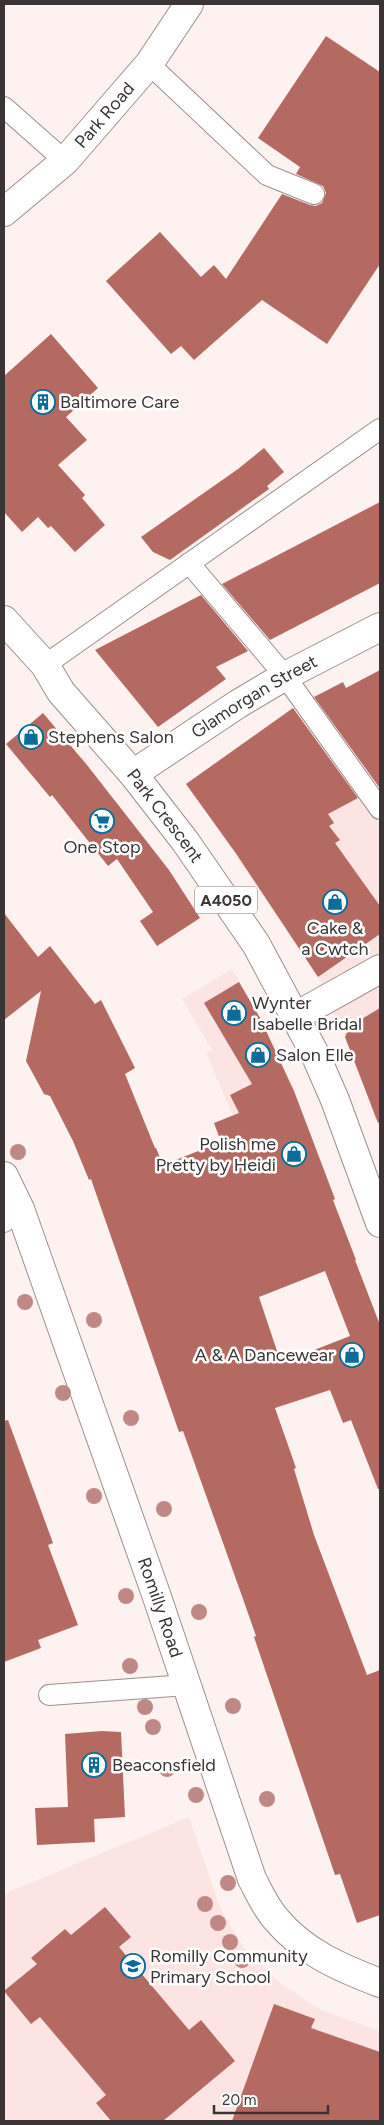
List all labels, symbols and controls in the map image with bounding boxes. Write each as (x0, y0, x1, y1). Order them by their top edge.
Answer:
street label: Park Road (70, 78, 139, 153)
building icon: Baltimore Care (30, 389, 56, 415)
place label: Baltimore Care (60, 391, 179, 413)
street label: Glamorgan Street (187, 650, 321, 743)
shop icon: Stephens Salon (18, 724, 44, 750)
place label: Stephens Salon (48, 726, 174, 748)
street label: Park Crescent (122, 764, 208, 867)
supermarket icon: One Stop (89, 808, 115, 834)
place label: One Stop (63, 836, 141, 858)
road number: A4050 (195, 886, 257, 914)
shop icon: Cake & a Cwtch (322, 889, 348, 915)
place label: Cake & a Cwtch (301, 917, 369, 960)
place label: Wynter Isabelle Bridal (252, 992, 362, 1035)
shop icon: Wynter Isabelle Bridal (221, 1000, 247, 1026)
shop icon: Salon Elle (245, 1042, 271, 1068)
place label: Salon Elle (276, 1044, 354, 1066)
place label: Polish me Pretty by Heidi (156, 1133, 276, 1176)
shop icon: Polish me Pretty by Heidi (281, 1141, 307, 1167)
shop icon: A & A Dancewear (339, 1342, 365, 1368)
place label: A & A Dancewear (195, 1344, 334, 1366)
street label: Romilly Road (133, 1554, 188, 1660)
building icon: Beaconsfield (81, 1752, 107, 1778)
place label: Beaconsfield (112, 1754, 216, 1776)
place label: Romilly Community Primary School (150, 1945, 308, 1988)
school or university icon: Romilly Community Primary School (120, 1953, 146, 1979)
scale bar (214, 2082, 328, 2114)
text: 20 m (222, 2091, 256, 2109)

